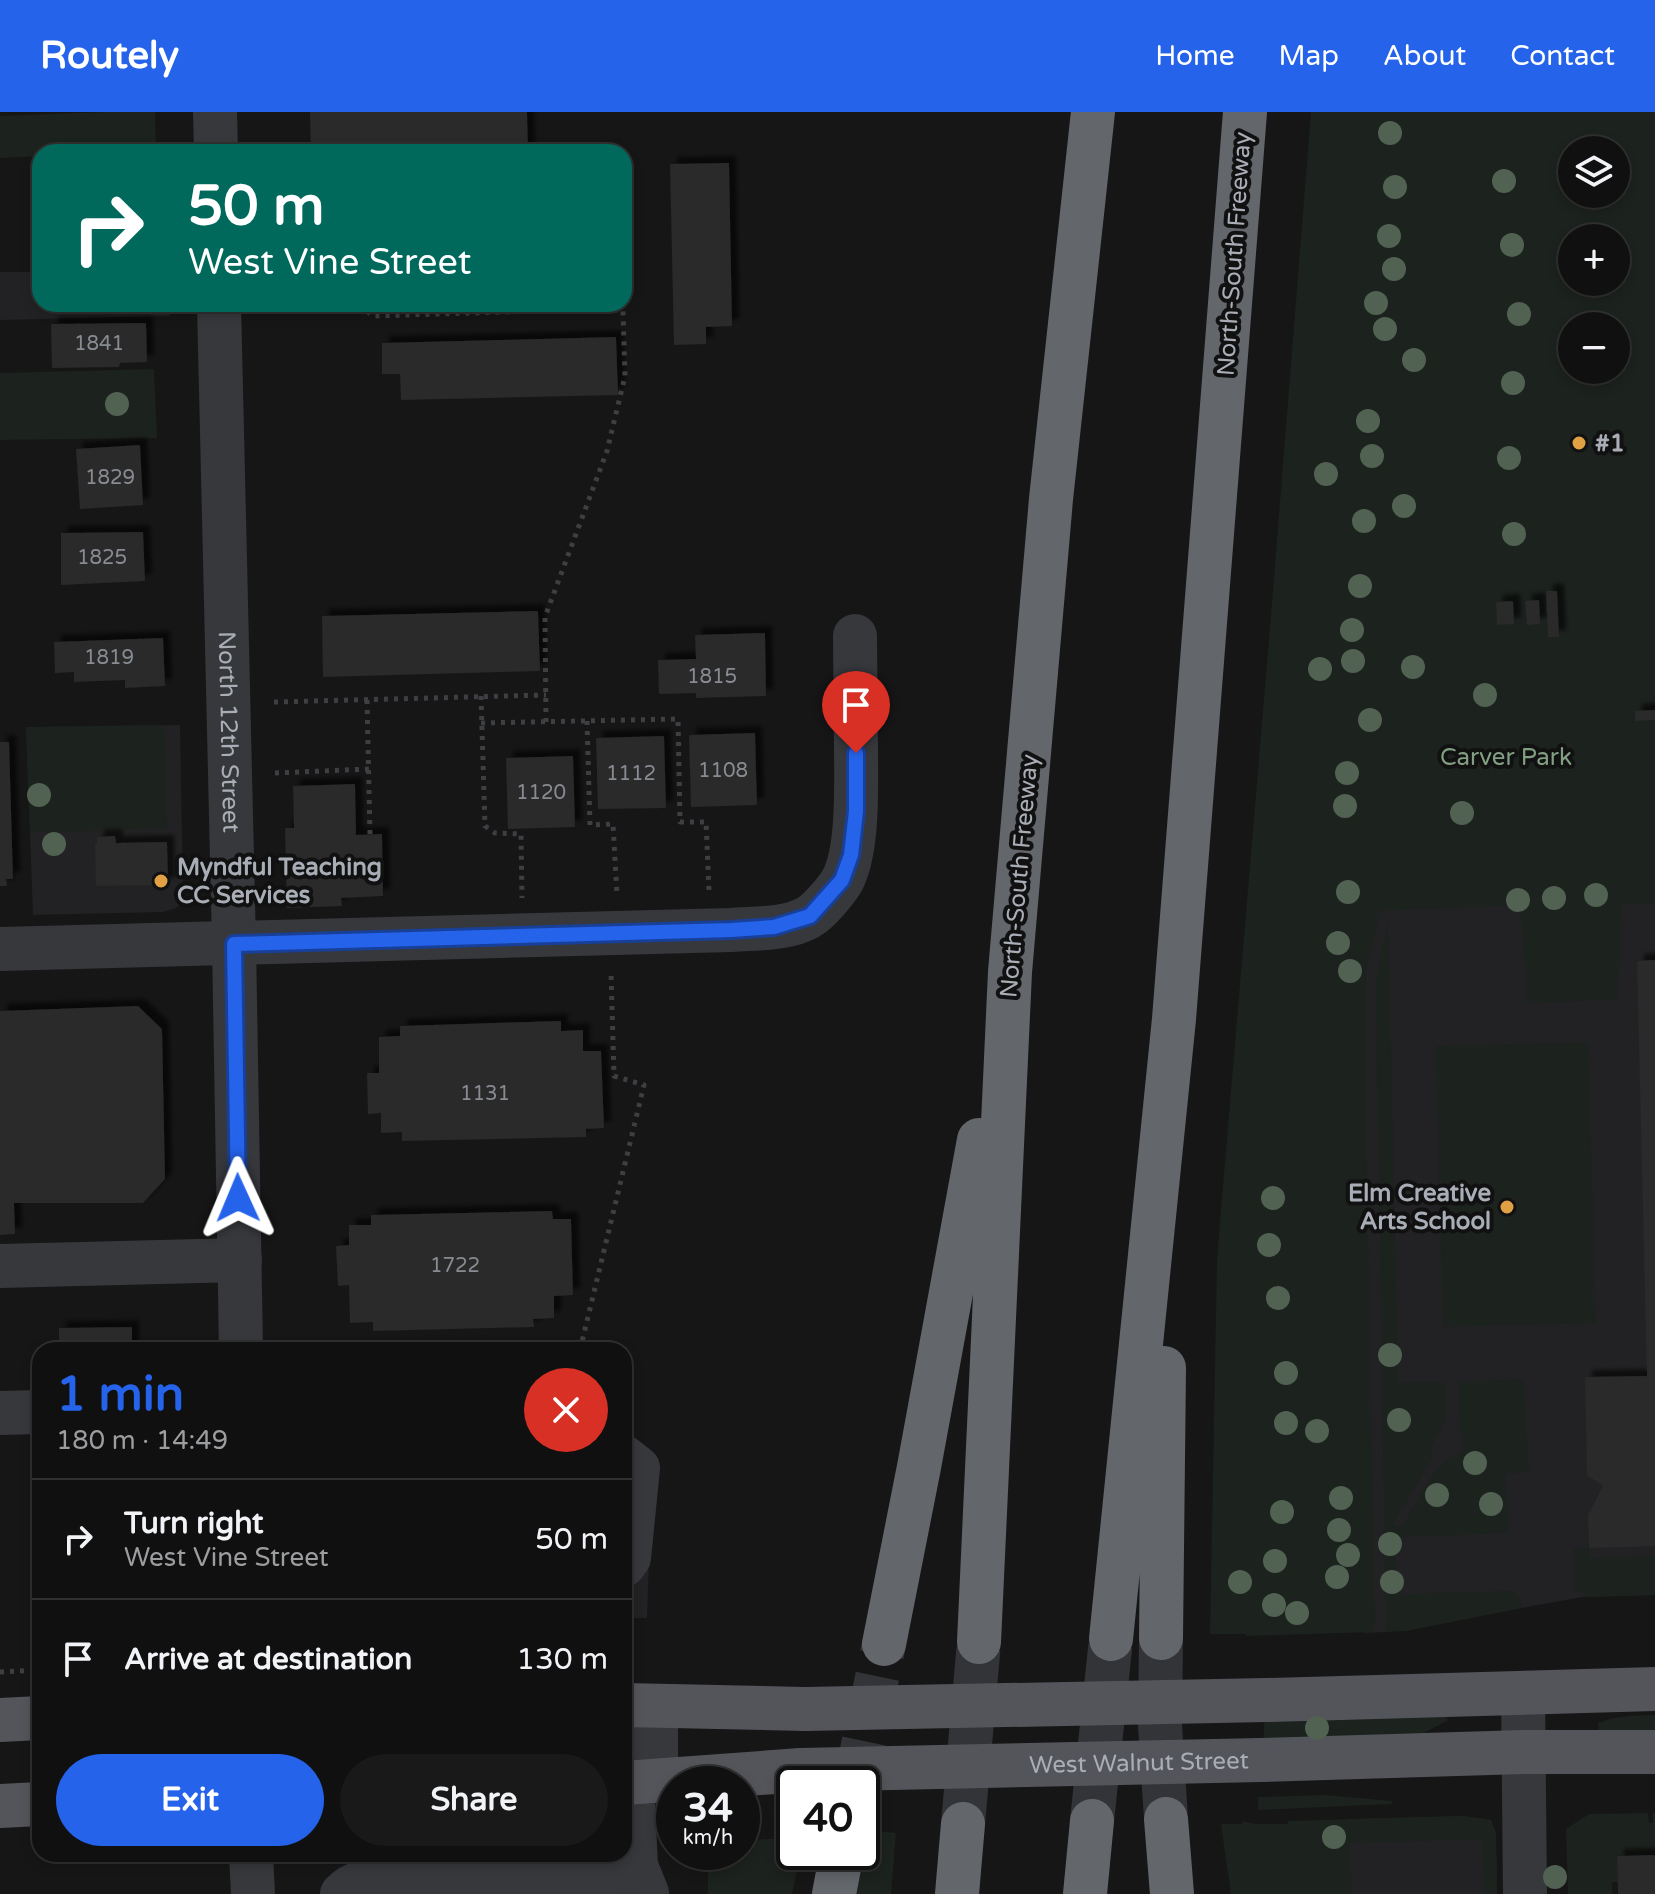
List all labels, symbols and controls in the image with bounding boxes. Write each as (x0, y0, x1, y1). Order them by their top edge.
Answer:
text: Routely (40, 33, 179, 79)
text: Home (1155, 39, 1235, 73)
text: Map (1279, 39, 1339, 73)
text: About (1383, 39, 1466, 73)
text: Contact (1510, 39, 1615, 73)
street label: North-South Freeway (1211, 131, 1258, 377)
map controls (1558, 136, 1630, 384)
button: layers (1558, 136, 1630, 208)
text: 50 m (188, 173, 324, 240)
icon: right (56, 176, 160, 280)
button: + (1558, 224, 1630, 296)
text: West Vine Street (188, 241, 472, 284)
button: − (1558, 312, 1630, 384)
house number: 1841 (74, 332, 124, 356)
place label: #1 (1595, 429, 1625, 458)
marker: #1 (1570, 434, 1588, 452)
house number: 1829 (85, 466, 135, 490)
house number: 1825 (77, 546, 127, 570)
street label: North 12th Street (212, 631, 245, 833)
house number: 1819 (84, 646, 134, 670)
house number: 1815 (687, 665, 737, 689)
pin (822, 671, 890, 753)
icon: arrive (834, 683, 878, 727)
park label: Carver Park (1440, 743, 1572, 772)
street label: North-South Freeway (994, 753, 1045, 999)
house number: 1108 (698, 759, 748, 783)
house number: 1112 (606, 762, 656, 786)
house number: 1120 (516, 781, 566, 805)
place label: Myndful Teaching CC Services (177, 853, 382, 910)
marker: Myndful Teaching CC Services (152, 872, 170, 890)
house number: 1131 (460, 1082, 510, 1106)
position arrow (196, 1156, 280, 1240)
place label: Elm Creative Arts School (1348, 1179, 1491, 1236)
marker: Elm Creative Arts School (1498, 1198, 1516, 1216)
house number: 1722 (430, 1254, 480, 1278)
text: 1 min (56, 1366, 184, 1424)
button: close (524, 1368, 608, 1452)
text: 180 m · 14:49 (56, 1425, 228, 1456)
text: Turn right (124, 1505, 264, 1542)
icon: right (56, 1517, 100, 1561)
text: 50 m (535, 1521, 608, 1558)
text: West Vine Street (124, 1542, 329, 1573)
icon: arrive (56, 1637, 100, 1681)
text: Arrive at destination (124, 1641, 412, 1678)
text: 130 m (516, 1641, 608, 1678)
street label: West Walnut Street (1029, 1746, 1249, 1780)
button: Exit (56, 1754, 324, 1846)
button: Share (340, 1754, 608, 1846)
speed limit sign: 40 (776, 1766, 880, 1870)
text: 34 (683, 1784, 733, 1832)
text: km/h (683, 1826, 733, 1850)

